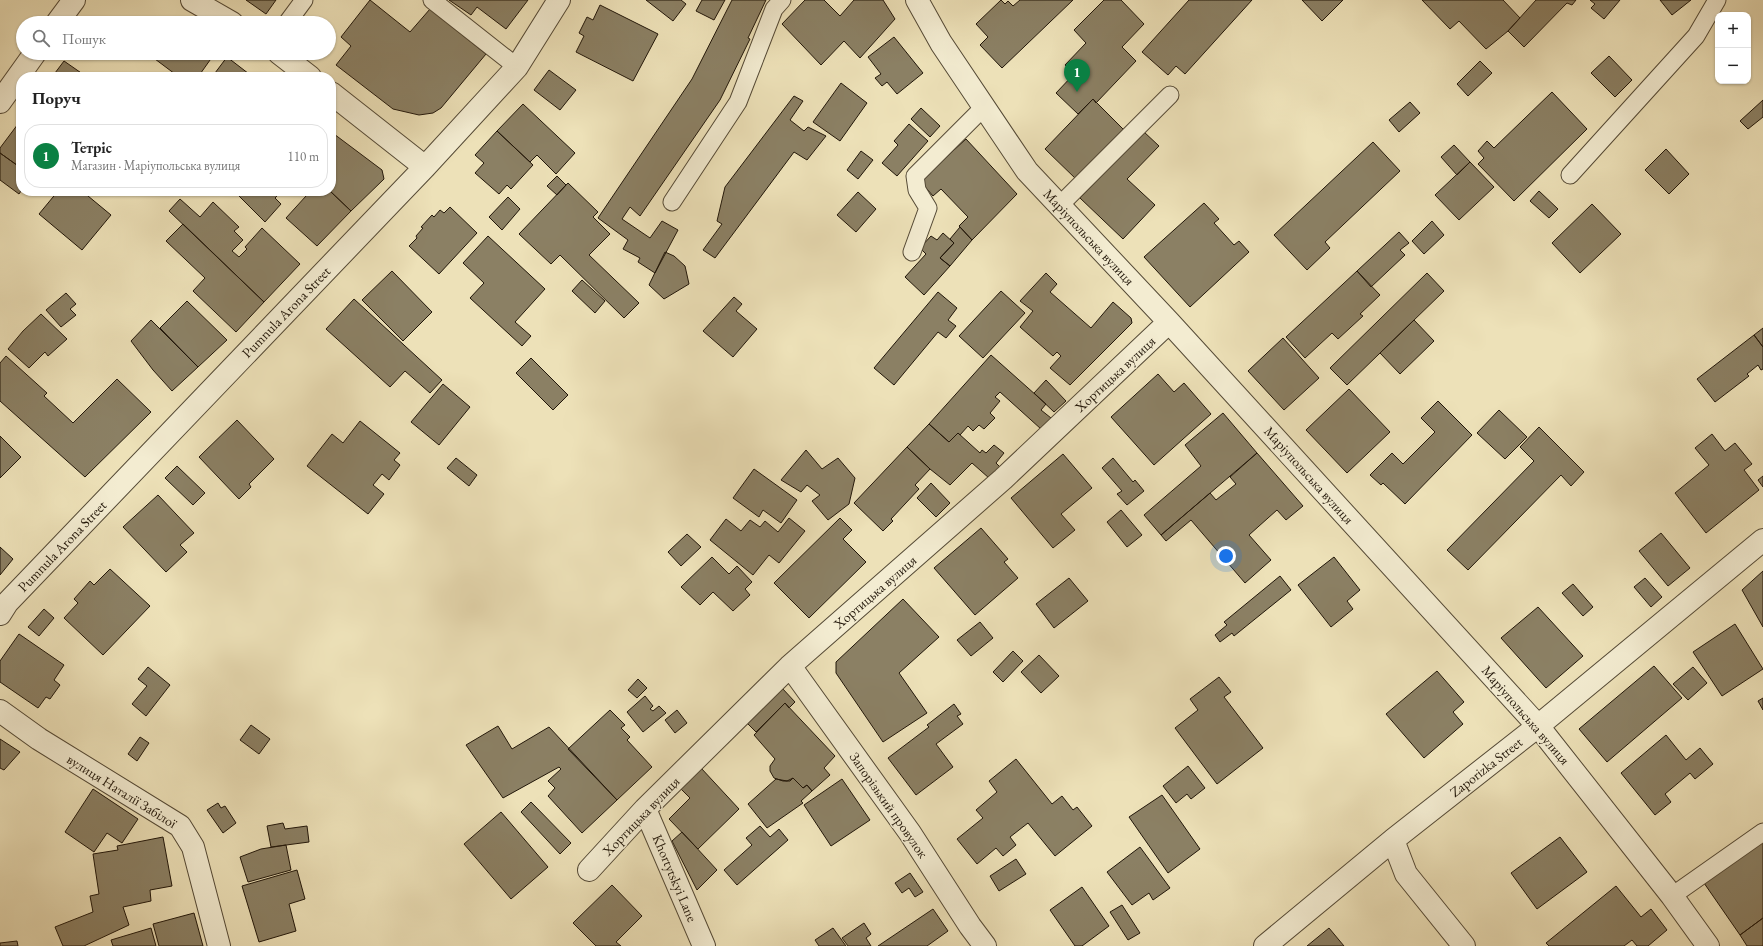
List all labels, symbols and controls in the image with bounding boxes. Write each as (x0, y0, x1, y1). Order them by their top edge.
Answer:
map controls (1715, 12, 1751, 84)
button: + (1715, 12, 1751, 48)
search box (16, 16, 336, 60)
icon: search (30, 27, 52, 49)
text: Пошук (62, 29, 106, 48)
button: − (1715, 48, 1751, 84)
pin: 1 (1064, 59, 1090, 92)
text: Поруч (32, 87, 81, 109)
text: Тетріс (71, 138, 112, 157)
text: 1 (43, 148, 49, 165)
text: 110 m (288, 148, 319, 165)
text: Магазин · Маріупольська вулиця (71, 157, 240, 174)
street label: Маріупольська вулиця (1040, 185, 1138, 289)
street label: Pumnula Arona Street (238, 262, 335, 362)
street label: Хортицька вулиця (1070, 332, 1159, 417)
street label: Маріупольська вулиця (1260, 422, 1358, 528)
street label: Pumnula Arona Street (14, 496, 111, 596)
your location (1216, 546, 1236, 566)
street label: Хортицька вулиця (829, 551, 920, 634)
street label: Маріупольська вулиця (1478, 662, 1574, 768)
street label: Zaporizka Street (1446, 733, 1526, 801)
street label: Запорізький провулок (846, 748, 933, 862)
street label: вулиця Наталії Забілої (64, 750, 181, 832)
street label: Хортицька вулиця (598, 772, 684, 860)
street label: Khortytskyi Lane (648, 832, 702, 925)

